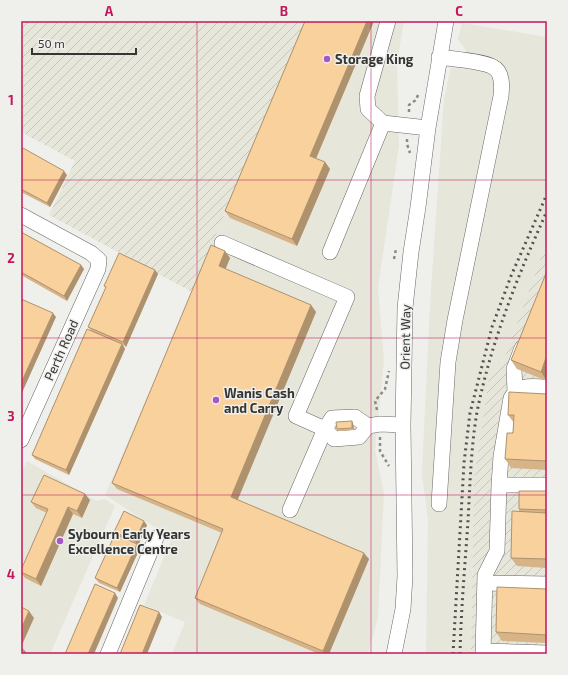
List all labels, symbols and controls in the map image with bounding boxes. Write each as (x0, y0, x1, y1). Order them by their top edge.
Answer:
text: A (105, 3, 114, 19)
text: B (280, 3, 288, 19)
text: C (455, 3, 463, 19)
scale bar (32, 30, 136, 56)
text: 50 m (38, 36, 65, 50)
place label: Storage King (335, 51, 414, 67)
marker: Storage King (322, 54, 332, 64)
text: 1 (8, 92, 14, 108)
text: 2 (7, 250, 15, 266)
street label: Orient Way (396, 304, 414, 370)
street label: Perth Road (40, 317, 82, 383)
place label: Wanis Cash and Carry (224, 385, 295, 416)
marker: Wanis Cash and Carry (211, 395, 221, 405)
text: 3 (7, 408, 15, 424)
place label: Sybourn Early Years Excellence Centre (68, 526, 190, 557)
marker: Sybourn Early Years Excellence Centre (55, 536, 65, 546)
text: 4 (7, 566, 15, 582)

